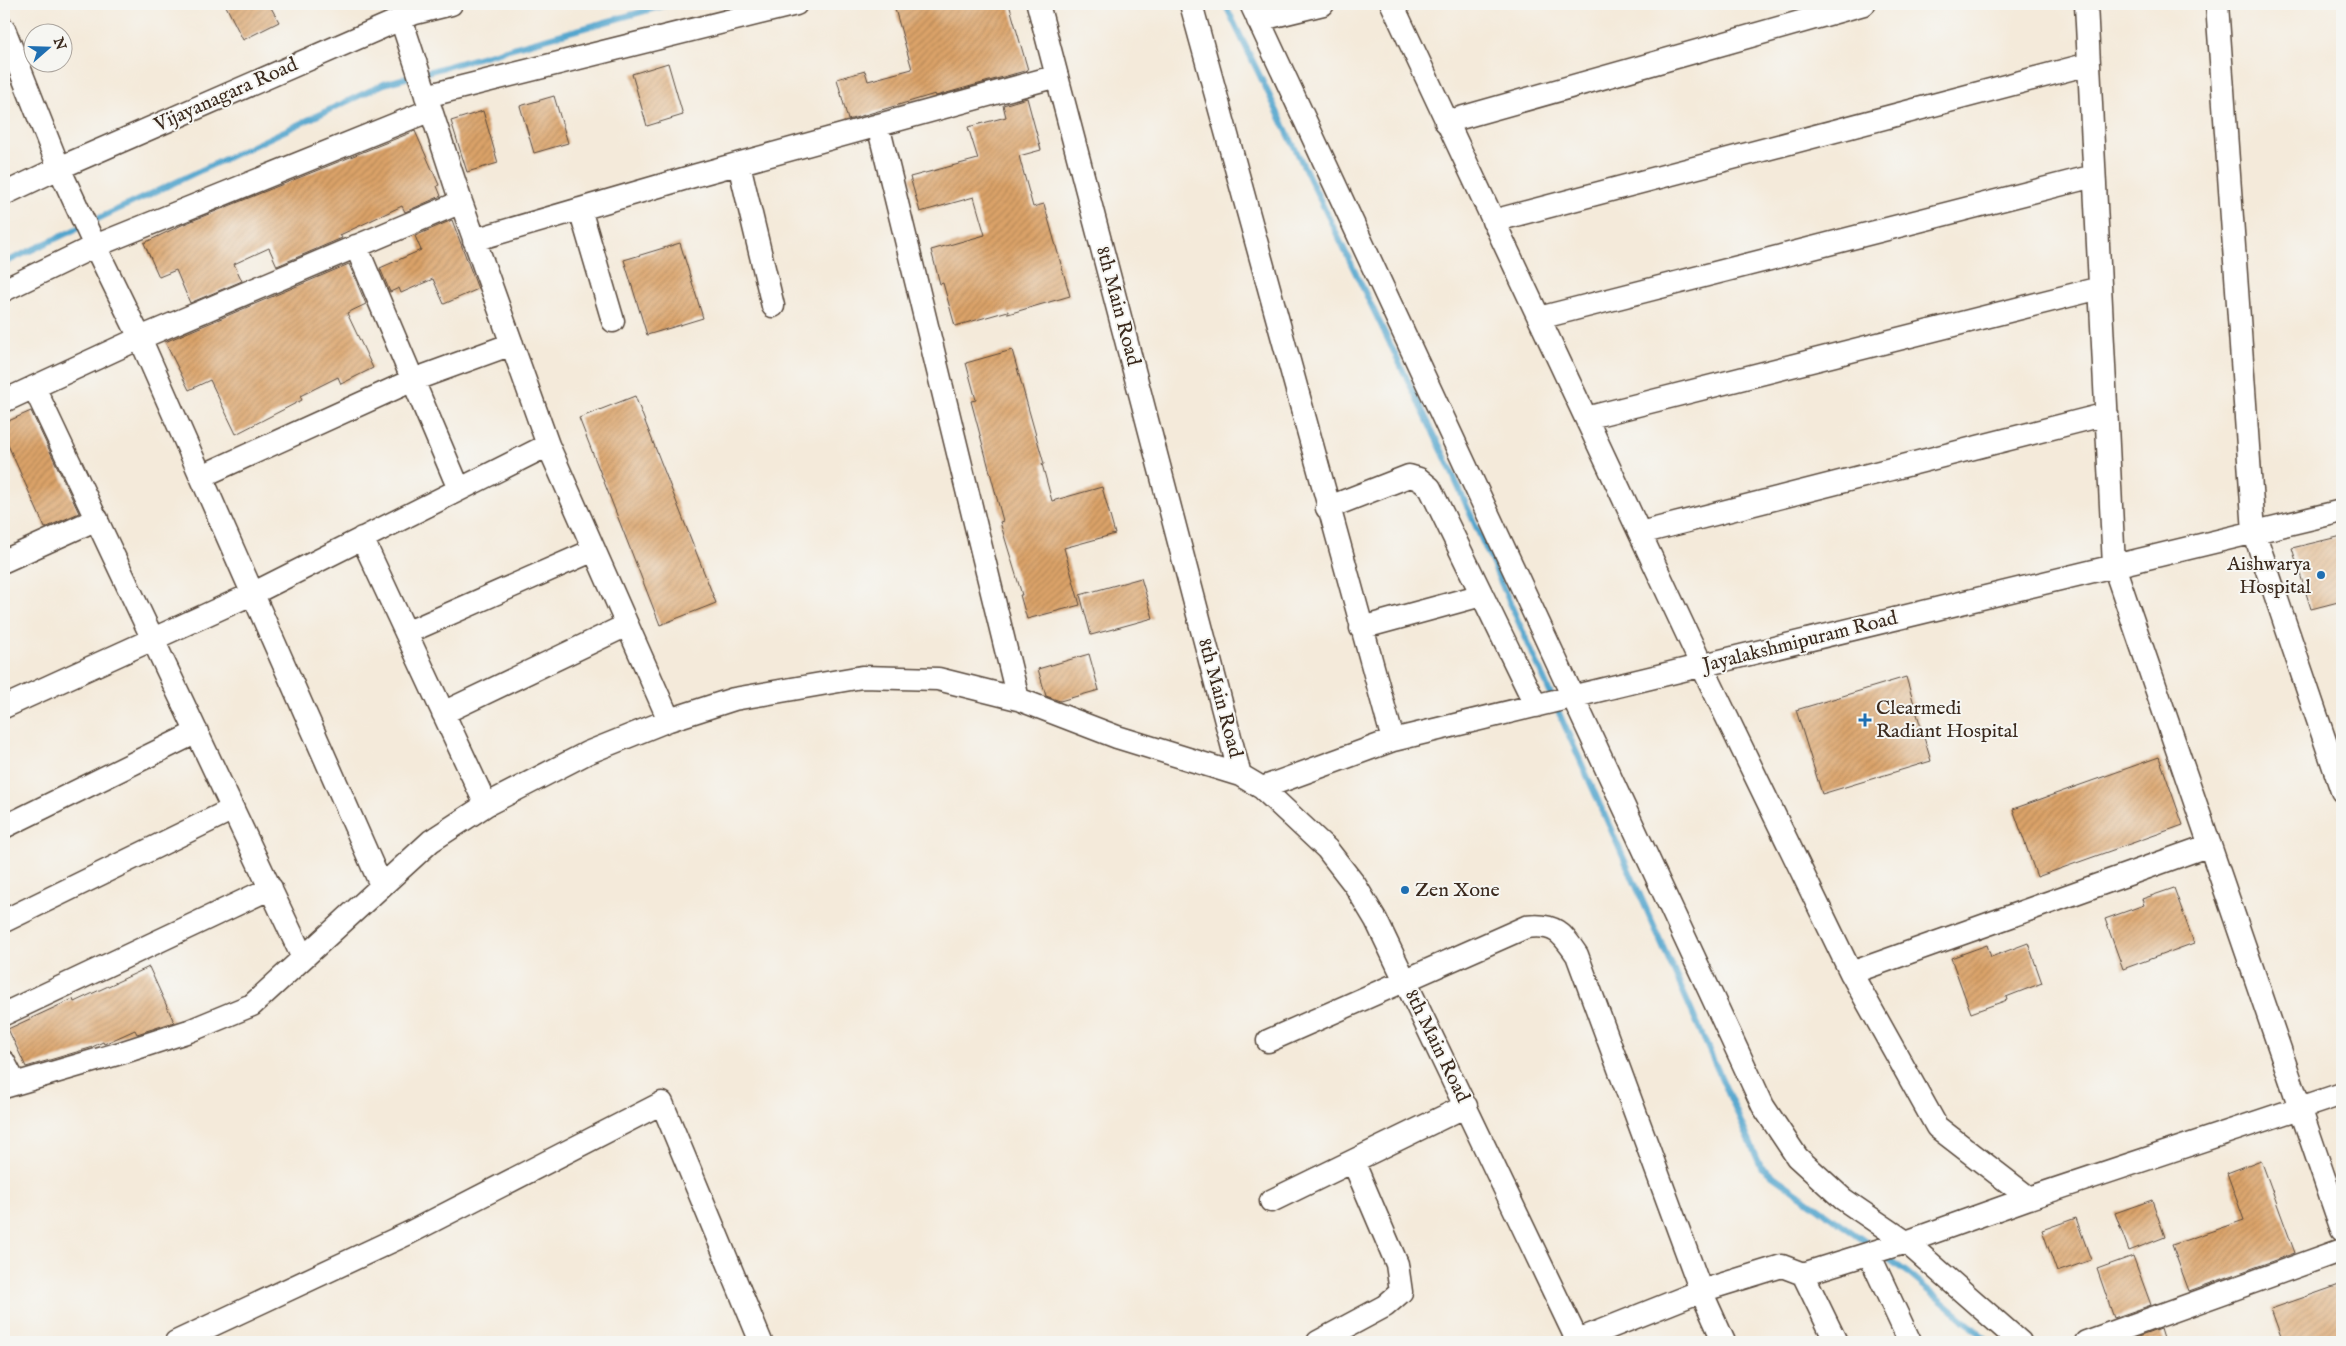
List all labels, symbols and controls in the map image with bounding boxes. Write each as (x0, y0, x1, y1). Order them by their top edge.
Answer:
north arrow (22, 22, 72, 72)
text: N (48, 34, 70, 53)
street label: Vijayanagara Road (150, 52, 302, 138)
street label: 8th Main Road (1090, 243, 1146, 369)
place label: Aishwarya Hospital (2226, 552, 2312, 600)
marker: Aishwarya Hospital (2315, 569, 2327, 581)
street label: Jayalakshmipuram Road (1698, 606, 1900, 679)
street label: 8th Main Road (1192, 635, 1248, 761)
place label: Clearmedi Radiant Hospital (1876, 696, 2018, 744)
marker: Clearmedi Radiant Hospital (1858, 713, 1872, 727)
place label: Zen Xone (1415, 878, 1500, 903)
marker: Zen Xone (1399, 884, 1411, 896)
street label: 8th Main Road (1399, 985, 1475, 1107)

